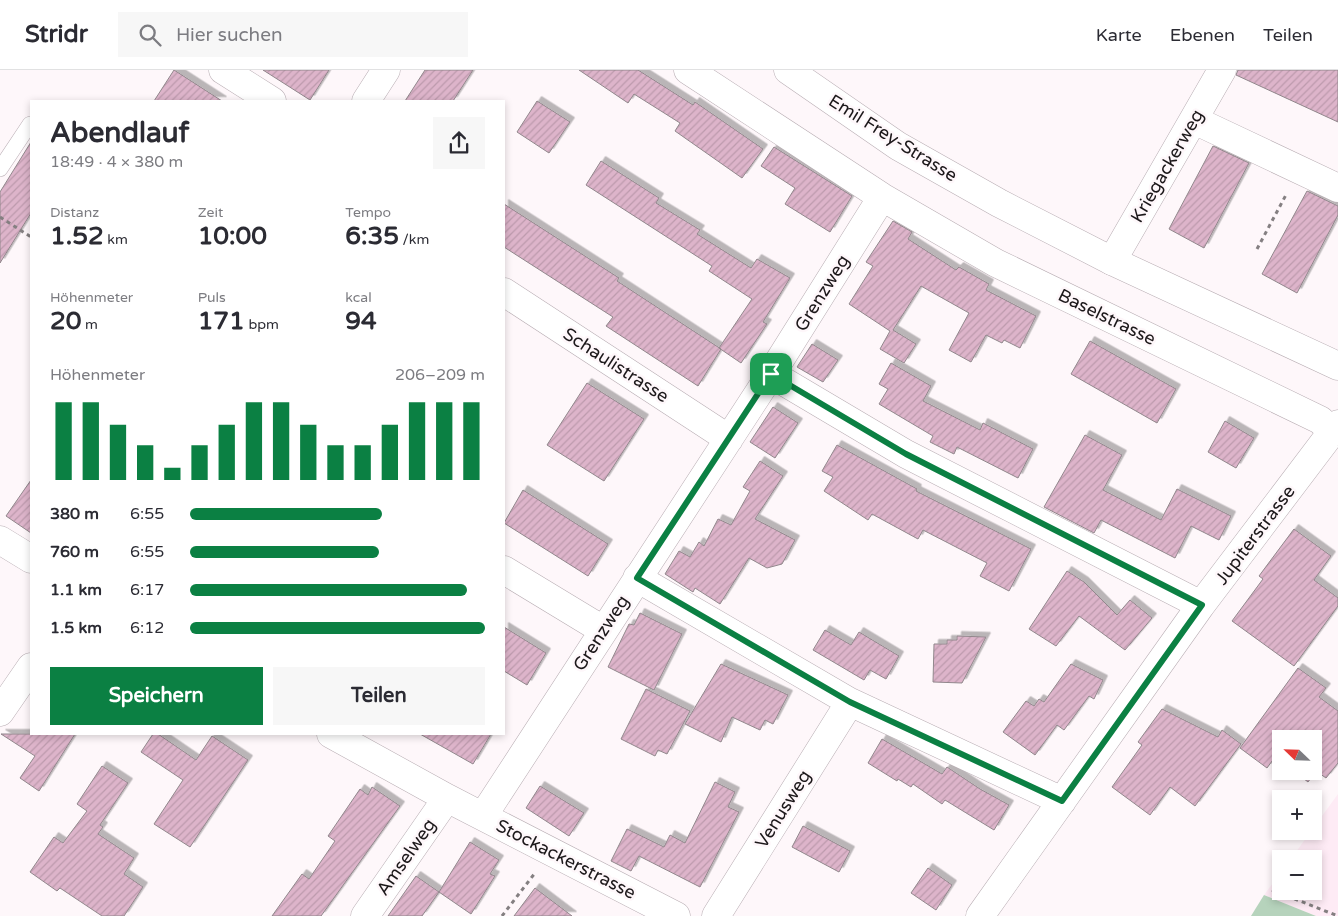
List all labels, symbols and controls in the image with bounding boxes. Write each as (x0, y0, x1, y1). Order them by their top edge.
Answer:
search box (118, 12, 468, 57)
text: Stridr (25, 20, 88, 49)
icon: search (136, 21, 164, 49)
text: Hier suchen (176, 24, 283, 46)
text: Karte (1096, 24, 1142, 46)
text: Ebenen (1170, 24, 1235, 46)
text: Teilen (1263, 24, 1313, 46)
street label: Emil Frey-Strasse (825, 90, 961, 186)
street label: Kriegackerweg (1126, 105, 1208, 227)
text: Abendlauf (50, 116, 189, 150)
button: share (433, 117, 485, 169)
text: 18:49 · 4 × 380 m (50, 152, 183, 172)
text: Distanz (50, 204, 99, 221)
text: Zeit (198, 204, 223, 221)
text: Tempo (345, 204, 391, 221)
text: 1.52 (50, 221, 104, 251)
text: 10:00 (198, 221, 267, 251)
text: 6:35 (345, 221, 399, 251)
text: km (104, 231, 128, 248)
text: /km (399, 231, 429, 248)
street label: Grenzweg (790, 251, 854, 335)
street label: Baselstrasse (1055, 284, 1159, 350)
text: Höhenmeter (50, 289, 133, 306)
text: Puls (198, 289, 226, 306)
text: kcal (345, 289, 372, 306)
text: 20 (50, 306, 81, 336)
text: 171 (198, 306, 245, 336)
text: 94 (345, 306, 377, 336)
text: m (81, 316, 98, 333)
text: bpm (245, 316, 279, 333)
street label: Schaulistrasse (559, 323, 673, 407)
pin (750, 353, 792, 395)
icon: arrive (757, 360, 785, 388)
text: Höhenmeter (50, 365, 145, 385)
text: 206–209 m (395, 365, 485, 385)
street label: Jupiterstrasse (1210, 481, 1300, 589)
text: 380 m (50, 504, 99, 524)
text: 6:55 (130, 504, 164, 524)
text: 760 m (50, 542, 99, 562)
text: 6:55 (130, 542, 164, 562)
text: 1.1 km (50, 580, 102, 600)
text: 6:17 (130, 580, 164, 600)
street label: Grenzweg (568, 591, 634, 675)
text: 1.5 km (50, 618, 102, 638)
text: 6:12 (130, 618, 164, 638)
button: Speichern (50, 667, 263, 725)
button: Teilen (273, 667, 485, 725)
north arrow (1272, 730, 1322, 780)
map controls (1272, 730, 1322, 900)
street label: Venusweg (750, 766, 816, 852)
button: + (1272, 790, 1322, 840)
street label: Amselweg (372, 814, 440, 900)
street label: Stockackerstrasse (492, 814, 640, 904)
button: − (1272, 850, 1322, 900)

